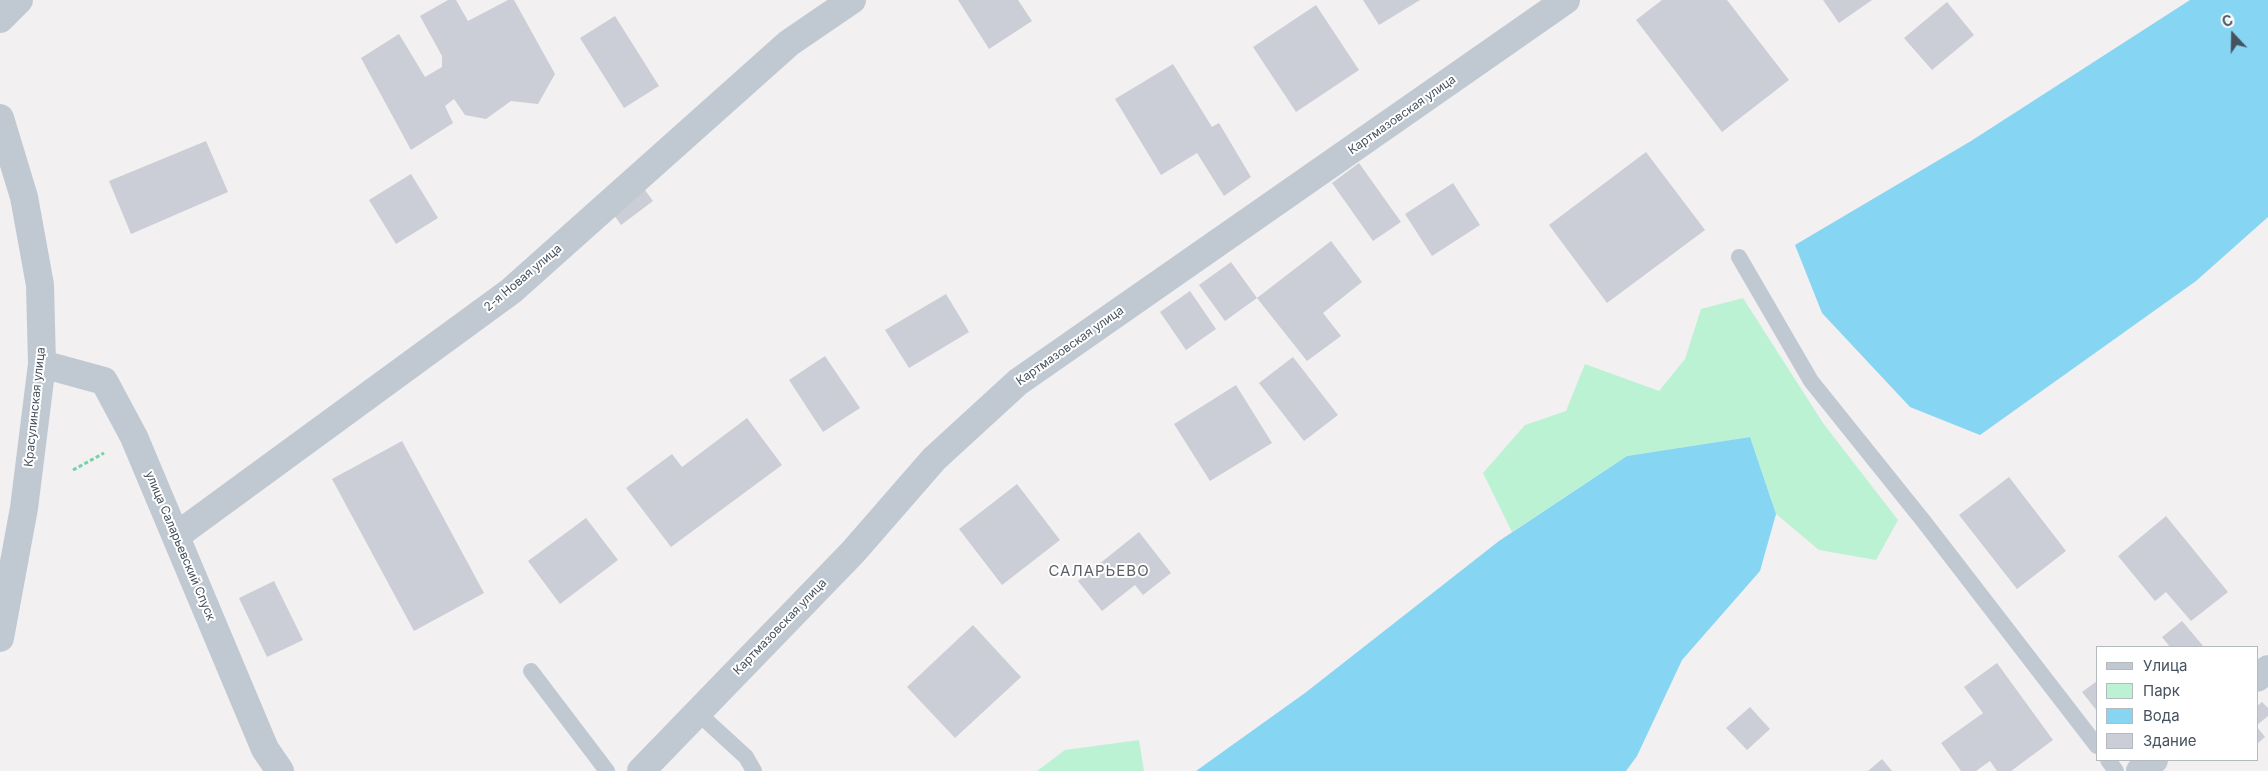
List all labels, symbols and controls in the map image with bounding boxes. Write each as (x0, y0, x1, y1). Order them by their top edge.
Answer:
north arrow (2208, 10, 2258, 60)
text: С (2220, 11, 2235, 30)
street label: Картмазовская улица (1345, 72, 1459, 158)
street label: 2-я Новая улица (481, 241, 565, 315)
street label: Картмазовская улица (1013, 303, 1127, 389)
street label: Красулинская улица (22, 346, 48, 468)
street label: улица Саларьевский Спуск (142, 469, 218, 623)
district label: САЛАРЬЕВО (1047, 562, 1151, 580)
street label: Картмазовская улица (730, 576, 830, 678)
legend (2096, 646, 2258, 761)
text: Улица (2143, 656, 2187, 675)
text: Парк (2143, 681, 2180, 700)
text: Вода (2143, 706, 2180, 725)
text: Здание (2143, 731, 2197, 750)

